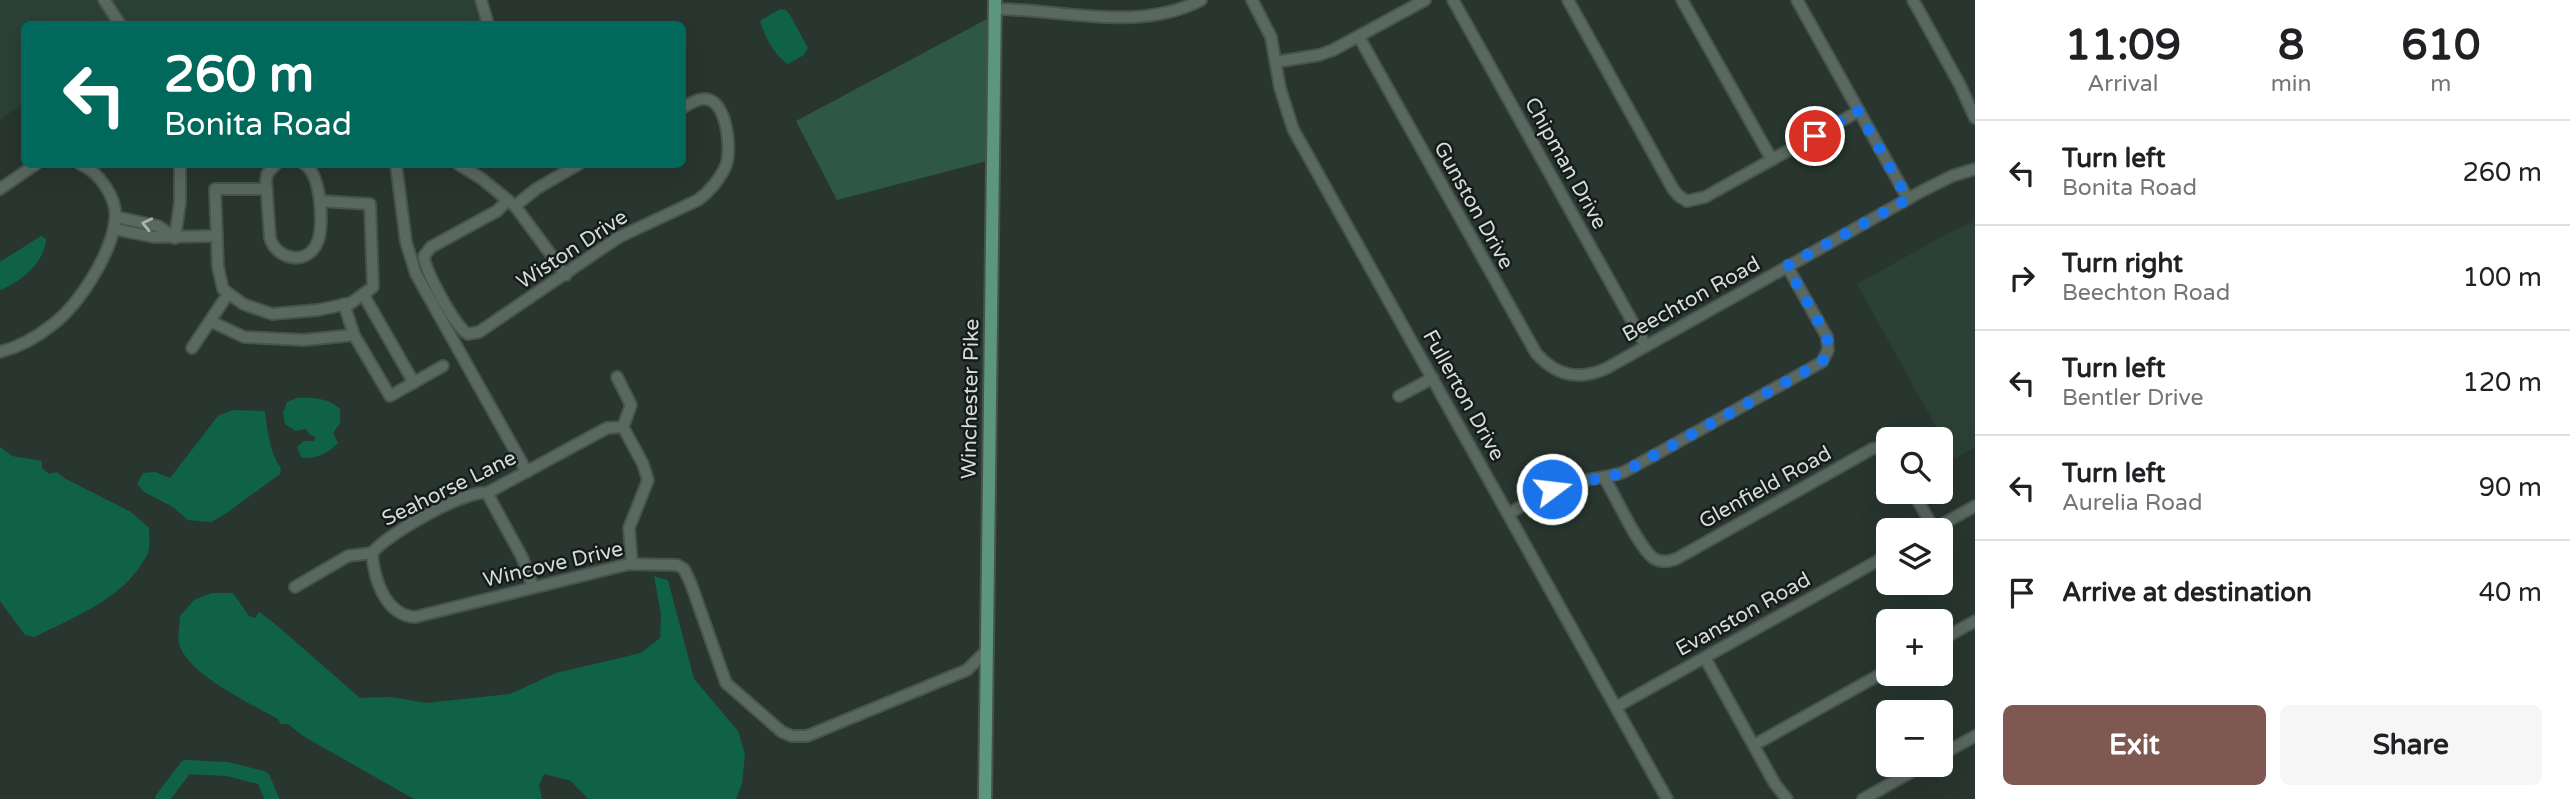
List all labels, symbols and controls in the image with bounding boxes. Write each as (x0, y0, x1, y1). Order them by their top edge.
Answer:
text: 11:09 (2065, 20, 2181, 71)
text: 8 (2278, 20, 2304, 71)
text: 610 (2401, 20, 2480, 71)
text: 260 m (164, 46, 314, 105)
icon: left (49, 49, 140, 140)
text: Arrival (2087, 70, 2158, 98)
text: min (2271, 70, 2312, 98)
text: m (2430, 70, 2451, 98)
street label: Chipman Drive (1519, 93, 1612, 234)
text: Bonita Road (164, 106, 352, 144)
pin (1785, 106, 1845, 166)
icon: arrive (1796, 117, 1834, 155)
street label: Gunston Drive (1428, 137, 1519, 274)
text: Turn left (2062, 143, 2165, 174)
icon: left (2003, 154, 2041, 192)
text: 260 m (2462, 157, 2542, 188)
text: Bonita Road (2062, 174, 2197, 202)
street label: Wiston Drive (512, 204, 632, 294)
one-way arrow (141, 217, 153, 232)
text: Turn right (2062, 248, 2183, 279)
street label: Beechton Road (1618, 251, 1764, 348)
icon: right (2003, 259, 2041, 297)
text: 100 m (2462, 262, 2542, 293)
text: Beechton Road (2062, 279, 2230, 307)
street label: Winchester Pike (957, 318, 984, 479)
street label: Fullerton Drive (1417, 325, 1510, 465)
text: Turn left (2062, 353, 2165, 384)
icon: left (2003, 364, 2041, 402)
text: 120 m (2462, 367, 2542, 398)
text: Bentler Drive (2062, 384, 2204, 412)
map controls (1876, 427, 1953, 777)
button: search (1876, 427, 1953, 504)
street label: Glenfield Road (1695, 441, 1836, 534)
street label: Seahorse Lane (378, 445, 521, 532)
position arrow (1515, 452, 1589, 526)
text: Turn left (2062, 458, 2165, 489)
icon: left (2003, 469, 2041, 507)
text: 90 m (2479, 472, 2542, 503)
text: Aurelia Road (2062, 489, 2202, 517)
button: layers (1876, 518, 1953, 595)
street label: Wincove Drive (481, 536, 626, 593)
street label: Evanston Road (1671, 567, 1815, 662)
icon: arrive (2003, 574, 2041, 612)
text: Arrive at destination (2062, 577, 2312, 608)
text: 40 m (2479, 577, 2542, 608)
button: + (1876, 609, 1953, 686)
button: − (1876, 700, 1953, 777)
button: Exit (2003, 705, 2266, 785)
button: Share (2280, 705, 2542, 785)

